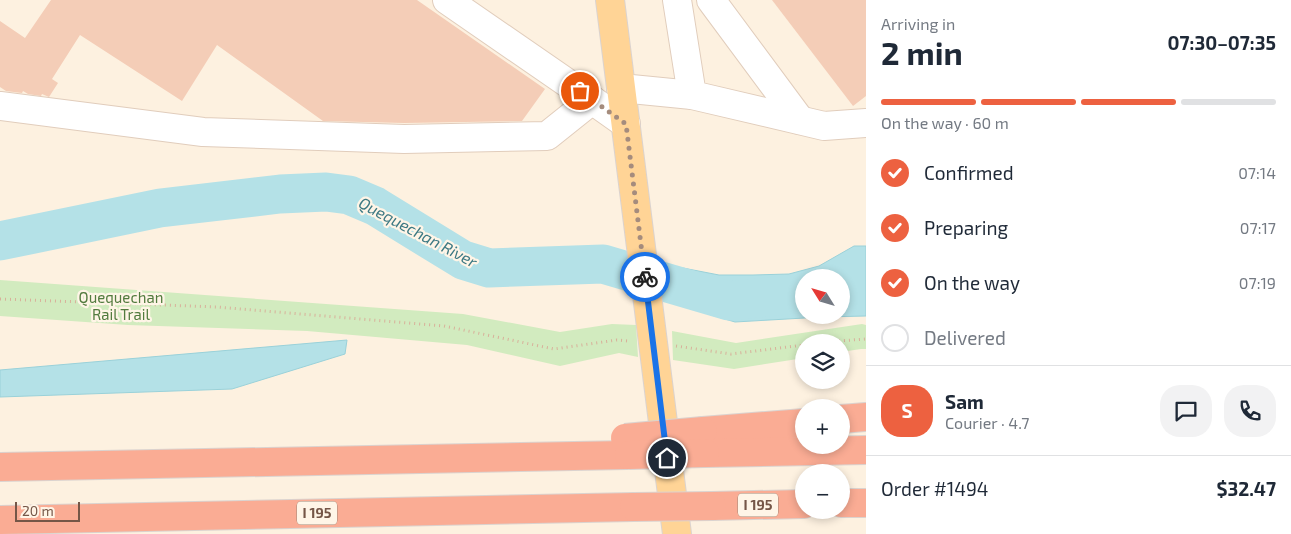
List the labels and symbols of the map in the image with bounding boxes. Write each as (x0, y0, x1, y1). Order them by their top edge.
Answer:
pin (559, 70, 601, 112)
water label: Quequechan River (355, 192, 481, 272)
courier (620, 252, 670, 302)
north arrow (795, 269, 850, 324)
park label: Quequechan Rail Trail (79, 288, 163, 323)
pin (646, 437, 688, 479)
road number: I 195 (738, 494, 778, 516)
scale bar (15, 499, 80, 522)
road number: I 195 (297, 502, 337, 524)

